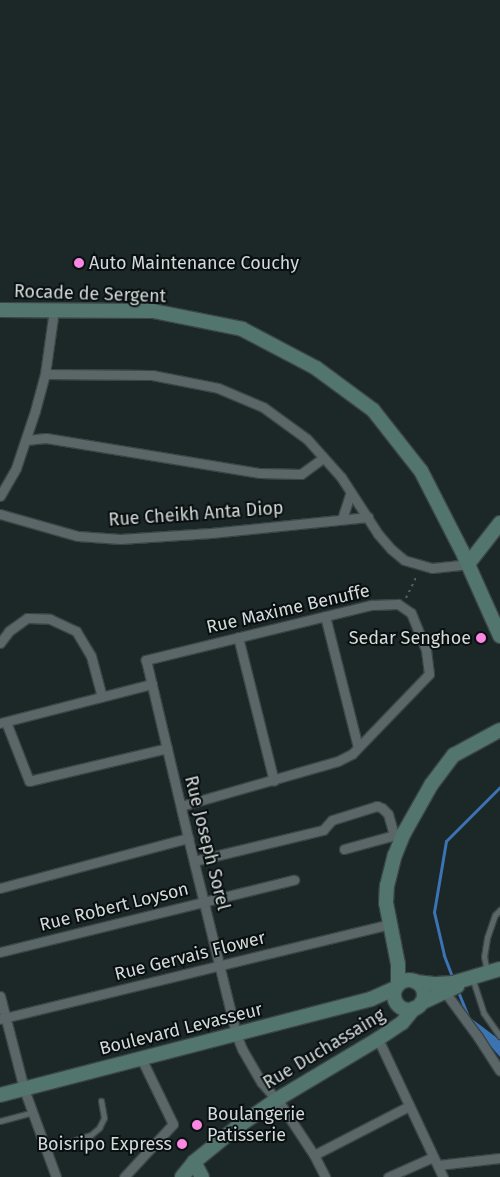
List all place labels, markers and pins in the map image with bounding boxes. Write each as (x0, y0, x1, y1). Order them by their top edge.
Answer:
place label: Auto Maintenance Couchy (89, 252, 299, 274)
marker: Auto Maintenance Couchy (73, 257, 85, 269)
place label: Sedar Senghoe (349, 627, 471, 649)
marker: Sedar Senghoe (475, 632, 487, 644)
place label: Boulangerie Patisserie (207, 1104, 305, 1146)
marker: Boulangerie Patisserie (191, 1119, 203, 1131)
place label: Boisripo Express (37, 1133, 172, 1155)
marker: Boisripo Express (176, 1138, 188, 1150)

